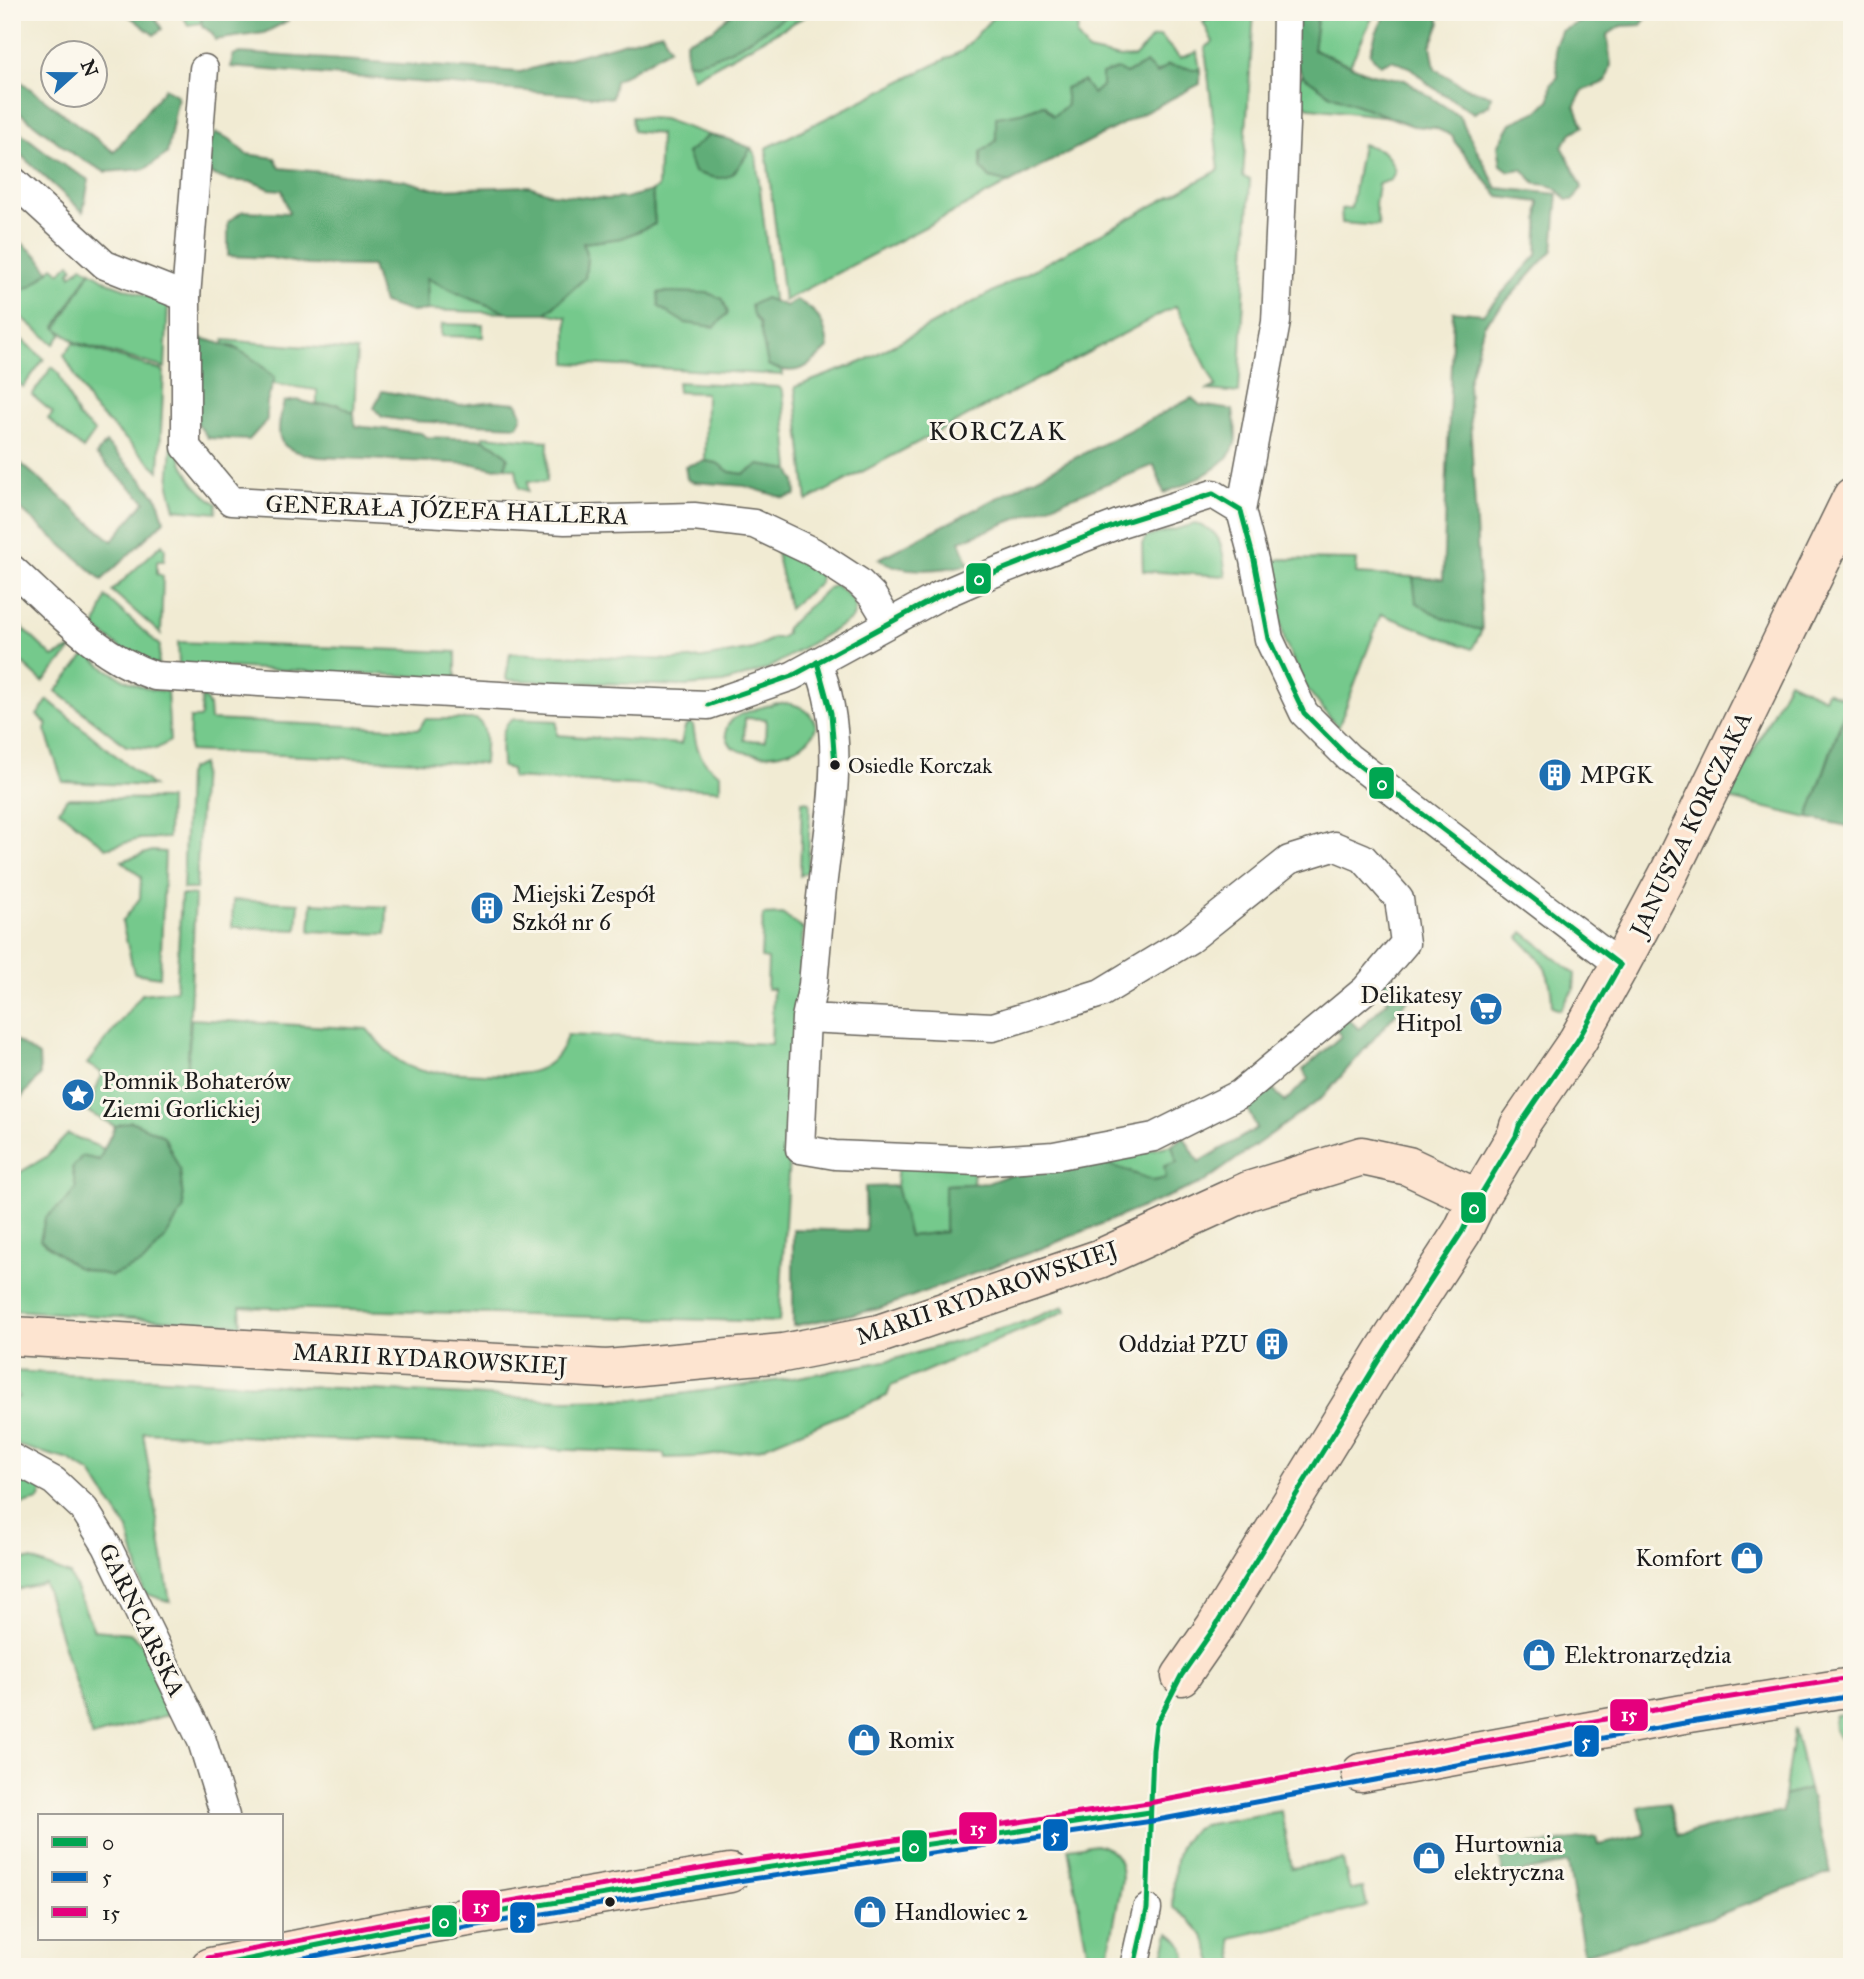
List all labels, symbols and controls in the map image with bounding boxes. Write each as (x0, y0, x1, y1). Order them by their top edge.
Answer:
north arrow (38, 38, 108, 108)
text: N (76, 56, 103, 80)
district label: KORCZAK (929, 415, 1067, 447)
street label: GENERAŁA JÓZEFA HALLERA (265, 489, 629, 531)
line badge: 0 (965, 562, 992, 595)
text: 0 (973, 567, 985, 590)
street label: JANUSZA KORCZAKA (1622, 707, 1758, 944)
place label: Osiedle Korczak (848, 752, 993, 779)
building icon: MPGK (1536, 756, 1574, 794)
marker: Osiedle Korczak (828, 758, 842, 772)
place label: MPGK (1580, 760, 1654, 790)
line badge: 0 (1368, 766, 1395, 800)
text: 0 (1376, 772, 1388, 795)
place label: Miejski Zespół Szkół nr 6 (512, 879, 656, 937)
building icon: Miejski Zespół Szkół nr 6 (468, 889, 506, 927)
place label: Delikatesy Hitpol (1360, 980, 1463, 1038)
supermarket icon: Delikatesy Hitpol (1467, 990, 1505, 1028)
place label: Pomnik Bohaterów Ziemi Gorlickiej (102, 1066, 291, 1124)
place icon: Pomnik Bohaterów Ziemi Gorlickiej (59, 1076, 97, 1114)
line badge: 0 (1460, 1191, 1487, 1224)
text: 0 (1468, 1196, 1480, 1219)
street label: MARII RYDAROWSKIEJ (852, 1234, 1122, 1352)
building icon: Oddział PZU (1253, 1325, 1291, 1363)
place label: Oddział PZU (1119, 1329, 1248, 1359)
street label: MARII RYDAROWSKIEJ (292, 1337, 568, 1381)
street label: GARNCARSKA (92, 1538, 192, 1702)
shop icon: Komfort (1728, 1539, 1766, 1577)
place label: Komfort (1635, 1543, 1722, 1573)
shop icon: Elektronarzędzia (1520, 1636, 1558, 1674)
place label: Elektronarzędzia (1564, 1640, 1732, 1670)
line badge: 15 (1609, 1698, 1649, 1732)
text: 15 (1621, 1703, 1637, 1726)
shop icon: Romix (845, 1721, 883, 1759)
line badge: 5 (1573, 1724, 1600, 1758)
place label: Romix (888, 1725, 955, 1755)
text: 5 (1582, 1730, 1591, 1753)
line badge: 15 (958, 1811, 998, 1845)
legend (38, 1814, 284, 1940)
text: 15 (970, 1817, 986, 1840)
line badge: 5 (1042, 1818, 1069, 1852)
text: 5 (1051, 1824, 1060, 1847)
line badge: 0 (901, 1829, 928, 1863)
place label: Hurtownia elektryczna (1454, 1829, 1565, 1887)
text: 0 (102, 1830, 114, 1856)
text: 0 (908, 1835, 920, 1858)
shop icon: Hurtownia elektryczna (1410, 1839, 1448, 1877)
text: 5 (102, 1864, 112, 1890)
line badge: 15 (461, 1889, 501, 1923)
shop icon: Handlowiec 2 (851, 1893, 889, 1931)
text: 15 (473, 1895, 489, 1918)
unlabelled marker (603, 1895, 617, 1909)
place label: Handlowiec 2 (894, 1897, 1028, 1927)
text: 15 (102, 1900, 120, 1926)
line badge: 5 (509, 1901, 536, 1934)
line badge: 0 (431, 1904, 458, 1938)
text: 5 (518, 1906, 527, 1929)
text: 0 (438, 1910, 450, 1933)

